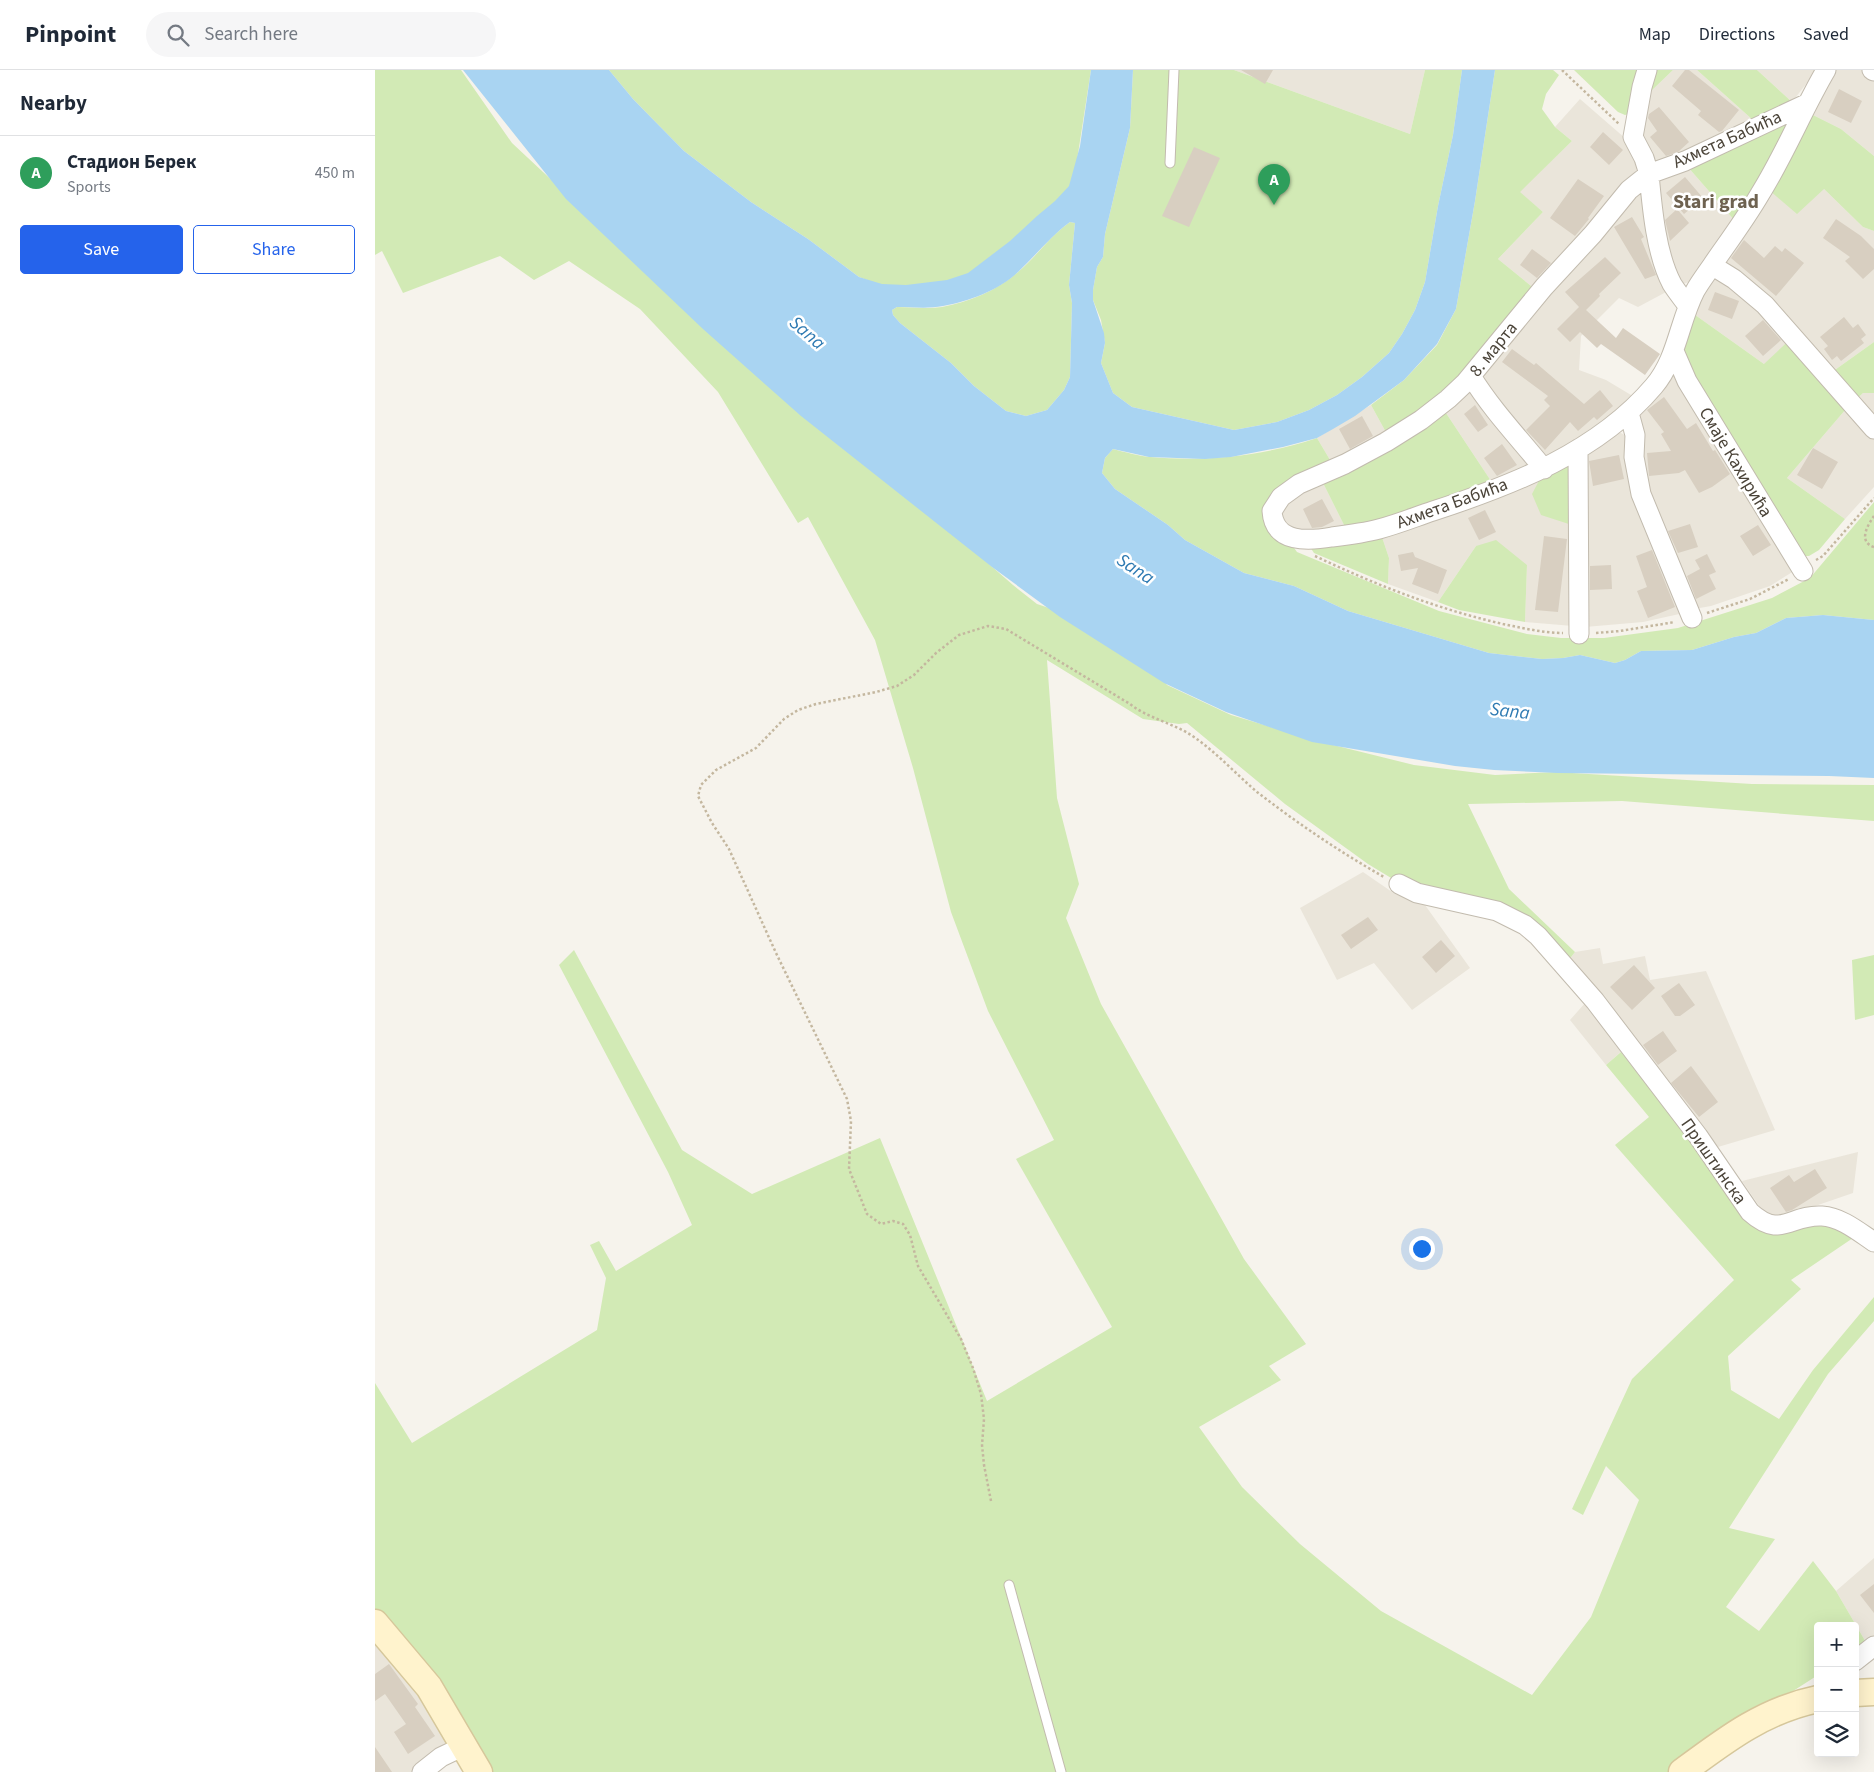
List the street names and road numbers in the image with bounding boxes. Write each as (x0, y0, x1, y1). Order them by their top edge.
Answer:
street label: Ахмета Бабића (1669, 104, 1786, 175)
street label: 8. марта (1463, 317, 1523, 382)
street label: Смaје Кахирића (1693, 403, 1778, 522)
street label: Ахмета Бабића (1393, 472, 1511, 535)
street label: Приштинска (1675, 1113, 1752, 1209)

